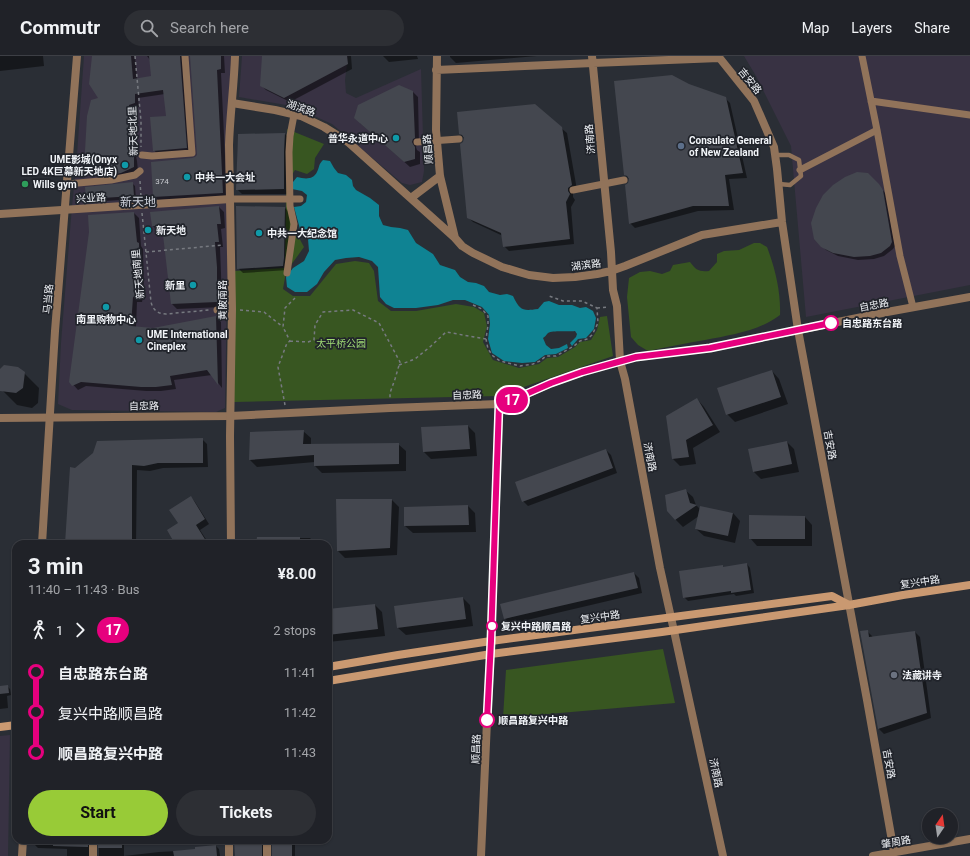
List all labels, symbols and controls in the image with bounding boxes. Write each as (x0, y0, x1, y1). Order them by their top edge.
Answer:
search box (124, 10, 404, 46)
text: Commutr (20, 16, 100, 39)
icon: search (138, 17, 160, 39)
text: Search here (170, 19, 249, 37)
text: Map (802, 20, 829, 36)
text: Layers (851, 20, 892, 36)
text: Share (914, 20, 950, 36)
street label: 吉安路 (736, 66, 764, 96)
street label: 湖滨路 (285, 98, 317, 118)
street label: 新天地北里 (127, 106, 139, 156)
street label: 济南路 (583, 124, 597, 154)
place label: 普华永道中心 (328, 132, 388, 144)
marker: 普华永道中心 (391, 133, 401, 143)
street label: 顺昌路 (421, 134, 435, 164)
place label: Consulate General of New Zealand (689, 135, 772, 158)
marker: Consulate General of New Zealand (676, 141, 686, 151)
place label: UME影城(Onyx LED 4K巨幕新天地店) (21, 153, 118, 178)
marker: UME影城(Onyx LED 4K巨幕新天地店) (120, 160, 130, 170)
marker: 中共一大会址 (182, 172, 192, 182)
place label: 中共一大会址 (195, 172, 255, 183)
house number: 374 (155, 177, 169, 186)
marker: Wills gym (20, 179, 30, 189)
place label: Wills gym (33, 179, 77, 190)
street label: 兴业路 (76, 191, 106, 205)
district label: 新天地 (120, 195, 156, 209)
marker: 新天地 (143, 225, 153, 235)
place label: 新天地 (156, 225, 186, 236)
marker: 中共一大纪念馆 (254, 228, 264, 238)
place label: 中共一大纪念馆 (267, 228, 337, 239)
street label: 新天地南里 (130, 249, 146, 299)
street label: 湖滨路 (570, 258, 602, 272)
place label: 新里 (165, 280, 185, 291)
marker: 新里 (188, 280, 198, 290)
street label: 黄陂南路 (217, 280, 228, 320)
street label: 马当路 (41, 284, 55, 314)
street label: 自忠路 (858, 297, 890, 313)
marker: 南里购物中心 (101, 302, 111, 312)
place label: 南里购物中心 (76, 314, 136, 325)
marker: 自忠路东台路 (823, 315, 839, 331)
place label: 自忠路东台路 (842, 318, 903, 329)
place label: UME International Cineplex (147, 329, 228, 352)
marker: UME International Cineplex (134, 335, 144, 345)
park label: 太平桥公园 (316, 338, 366, 349)
line badge: 17 (494, 387, 530, 413)
street label: 自忠路 (452, 389, 482, 401)
text: 17 (504, 392, 520, 408)
street label: 自忠路 (129, 400, 159, 412)
street label: 吉安路 (822, 429, 838, 461)
street label: 济南路 (642, 441, 658, 473)
text: 3 min (28, 554, 83, 579)
text: ¥8.00 (278, 565, 316, 583)
street label: 复兴中路 (899, 573, 941, 591)
text: 11:40 – 11:43 · Bus (28, 582, 140, 597)
street label: 复兴中路 (579, 609, 621, 625)
icon: walk (28, 619, 50, 641)
icon: forward (69, 619, 91, 641)
marker: 复兴中路顺昌路 (486, 620, 498, 632)
place label: 复兴中路顺昌路 (501, 621, 572, 632)
text: 17 (105, 622, 121, 638)
text: 1 (56, 623, 63, 638)
text: 2 stops (273, 623, 316, 638)
text: 自忠路东台路 (58, 665, 148, 683)
text: 11:41 (284, 665, 316, 680)
marker: 法藏讲寺 (889, 670, 899, 680)
place label: 法藏讲寺 (902, 670, 942, 681)
text: 复兴中路顺昌路 (58, 705, 163, 723)
text: 11:42 (284, 705, 316, 720)
marker: 顺昌路复兴中路 (479, 712, 495, 728)
place label: 顺昌路复兴中路 (498, 715, 569, 726)
street label: 顺昌路 (470, 734, 482, 764)
text: 顺昌路复兴中路 (58, 745, 163, 763)
text: 11:43 (284, 745, 316, 760)
street label: 吉安路 (881, 748, 897, 780)
street label: 济南路 (708, 757, 724, 789)
button: Start (28, 790, 168, 836)
button: Tickets (176, 790, 316, 836)
north arrow (922, 808, 958, 844)
map controls (922, 808, 958, 844)
street label: 肇周路 (880, 834, 912, 850)

